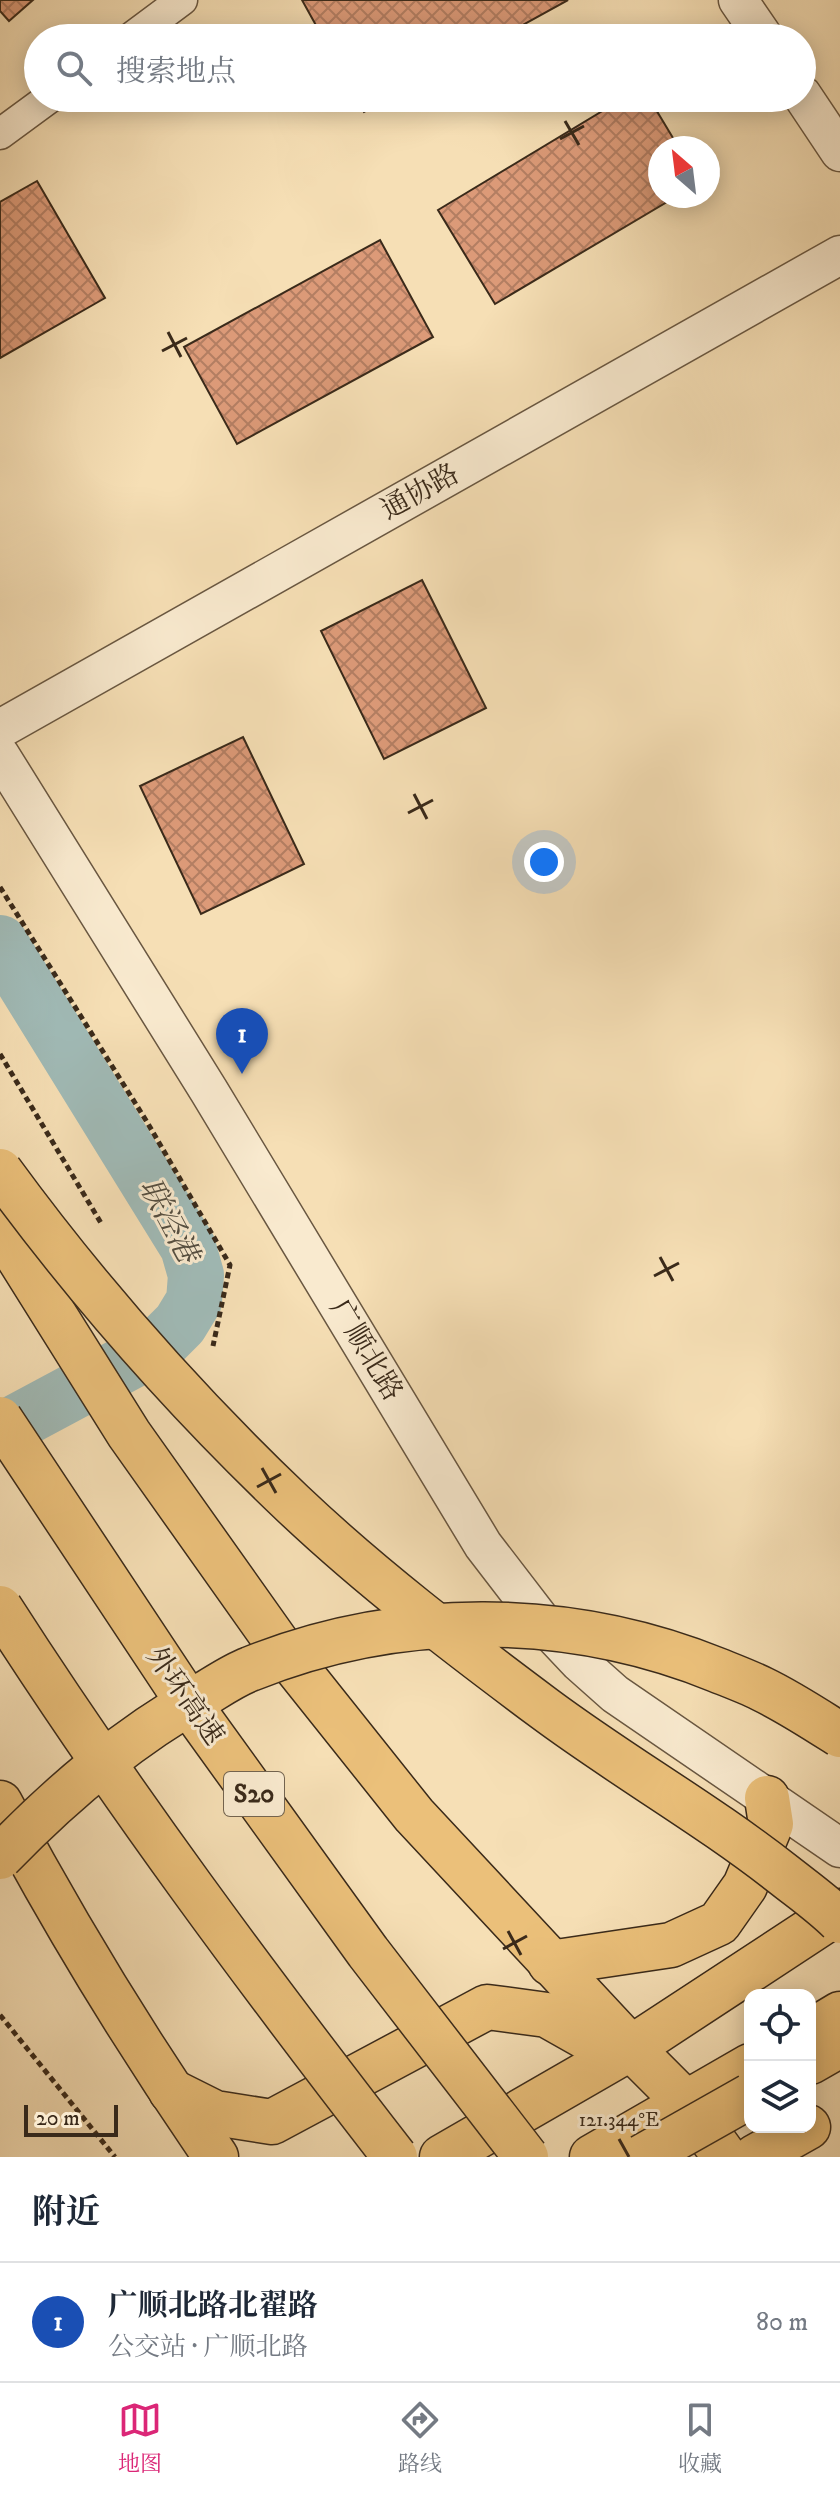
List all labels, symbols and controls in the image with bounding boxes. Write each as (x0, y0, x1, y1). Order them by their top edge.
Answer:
search box (24, 24, 816, 112)
icon: search (52, 46, 96, 90)
text: 搜索地点 (116, 54, 236, 91)
north arrow (648, 136, 720, 208)
street label: 通协路 (375, 456, 465, 528)
your location (524, 842, 564, 882)
pin: 1 (216, 1008, 268, 1074)
water label: 联泾港 (131, 1173, 207, 1273)
street label: 广顺北路 (322, 1293, 410, 1407)
street label: 外环高速 (139, 1640, 231, 1752)
road number: S20 (224, 1772, 284, 1816)
map controls (744, 1989, 816, 2133)
button: locate (744, 1989, 816, 2061)
button: layers (744, 2061, 816, 2133)
scale bar (24, 2101, 118, 2137)
text: 20 m (36, 2105, 80, 2132)
text: 121.344°E (579, 2108, 659, 2133)
text: 附近 (32, 2192, 100, 2234)
text: 广顺北路北翟路 (108, 2288, 318, 2325)
text: 1 (53, 2306, 63, 2339)
text: 80 m (756, 2306, 808, 2339)
text: 公交站 · 广顺北路 (108, 2331, 307, 2364)
tab: 地图 (118, 2398, 162, 2478)
tab: 路线 (398, 2398, 442, 2478)
tab: 收藏 (678, 2398, 722, 2478)

